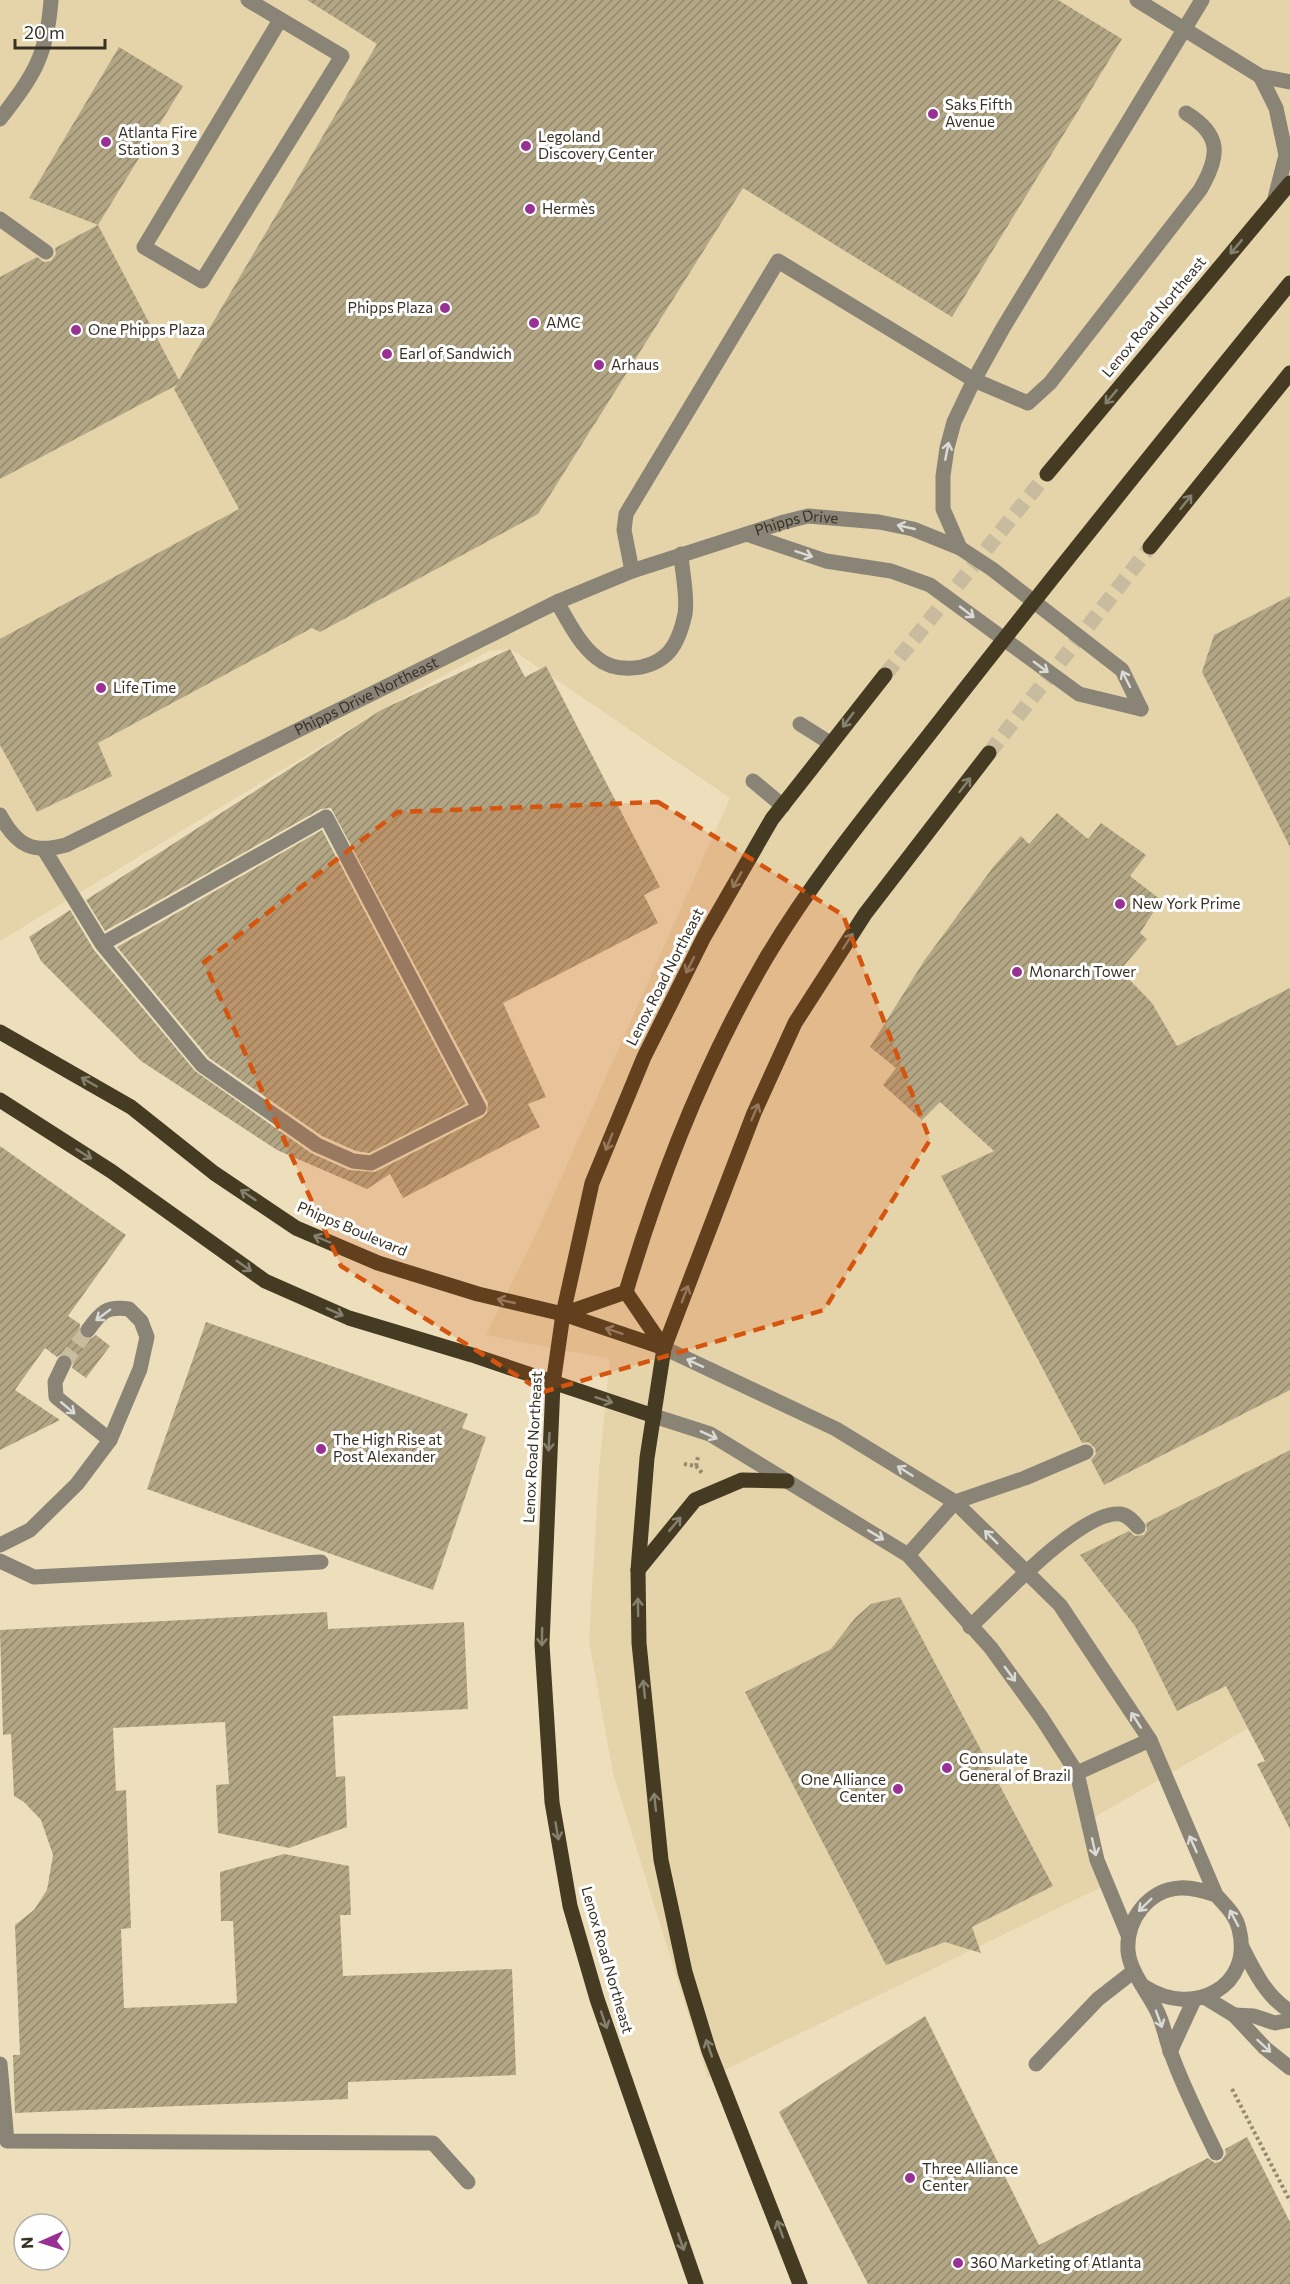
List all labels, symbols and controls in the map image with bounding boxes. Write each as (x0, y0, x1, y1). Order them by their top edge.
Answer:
scale bar (15, 12, 105, 50)
text: 20 m (24, 21, 65, 43)
place label: Saks Fifth Avenue (945, 95, 1013, 130)
marker: Saks Fifth Avenue (926, 107, 940, 121)
place label: Atlanta Fire Station 3 (118, 123, 197, 158)
place label: Legoland Discovery Center (538, 127, 655, 162)
marker: Atlanta Fire Station 3 (99, 135, 113, 149)
marker: Legoland Discovery Center (519, 139, 533, 153)
place label: Hermès (542, 199, 595, 217)
marker: Hermès (523, 202, 537, 216)
one-way arrow (1230, 239, 1243, 255)
street label: Lenox Road Northeast (1097, 252, 1209, 380)
place label: Phipps Plaza (347, 298, 433, 316)
marker: Phipps Plaza (438, 301, 452, 315)
place label: AMC (546, 313, 581, 331)
marker: AMC (527, 316, 541, 330)
place label: One Phipps Plaza (88, 320, 205, 338)
marker: One Phipps Plaza (69, 323, 83, 337)
place label: Earl of Sandwich (399, 344, 512, 362)
marker: Earl of Sandwich (380, 347, 394, 361)
place label: Arhaus (611, 355, 659, 373)
marker: Arhaus (592, 358, 606, 372)
one-way arrow (1104, 389, 1118, 404)
one-way arrow (942, 442, 953, 461)
one-way arrow (1180, 494, 1193, 510)
street label: Phipps Drive (752, 505, 839, 539)
one-way arrow (896, 521, 915, 533)
one-way arrow (794, 549, 813, 560)
one-way arrow (959, 605, 975, 618)
street label: Phipps Drive Northeast (291, 652, 441, 739)
one-way arrow (1033, 661, 1049, 673)
one-way arrow (1120, 670, 1131, 688)
place label: Life Time (113, 678, 176, 696)
marker: Life Time (94, 681, 108, 695)
one-way arrow (841, 712, 854, 728)
one-way arrow (958, 777, 971, 793)
one-way arrow (731, 871, 742, 889)
place label: New York Prime (1132, 894, 1241, 912)
marker: New York Prime (1113, 897, 1127, 911)
street label: Lenox Road Northeast (622, 905, 707, 1048)
one-way arrow (842, 933, 854, 950)
one-way arrow (684, 956, 696, 974)
place label: Monarch Tower (1029, 962, 1136, 980)
marker: Monarch Tower (1010, 965, 1024, 979)
one-way arrow (81, 1076, 98, 1088)
one-way arrow (750, 1103, 761, 1121)
one-way arrow (603, 1133, 614, 1151)
one-way arrow (76, 1148, 93, 1161)
one-way arrow (240, 1189, 256, 1201)
street label: Phipps Boulevard (295, 1197, 410, 1259)
one-way arrow (313, 1232, 331, 1244)
one-way arrow (236, 1260, 252, 1272)
one-way arrow (680, 1285, 691, 1303)
one-way arrow (497, 1294, 516, 1306)
one-way arrow (325, 1307, 343, 1318)
one-way arrow (95, 1308, 111, 1321)
one-way arrow (605, 1325, 623, 1336)
one-way arrow (687, 1356, 705, 1368)
street label: Lenox Road Northeast (519, 1370, 545, 1523)
one-way arrow (594, 1395, 613, 1406)
one-way arrow (60, 1401, 76, 1414)
place label: The High Rise at Post Alexander (333, 1430, 442, 1465)
one-way arrow (699, 1430, 717, 1441)
one-way arrow (544, 1431, 555, 1451)
marker: The High Rise at Post Alexander (314, 1442, 328, 1456)
one-way arrow (897, 1465, 914, 1478)
one-way arrow (668, 1516, 681, 1532)
one-way arrow (867, 1530, 884, 1542)
one-way arrow (984, 1530, 999, 1545)
one-way arrow (633, 1597, 644, 1617)
one-way arrow (537, 1626, 548, 1646)
one-way arrow (1004, 1666, 1016, 1682)
one-way arrow (638, 1679, 649, 1699)
one-way arrow (1130, 1712, 1142, 1729)
place label: Consulate General of Brazil (959, 1749, 1071, 1784)
marker: Consulate General of Brazil (940, 1761, 954, 1775)
place label: One Alliance Center (801, 1770, 886, 1805)
marker: One Alliance Center (891, 1782, 905, 1796)
one-way arrow (649, 1793, 660, 1813)
one-way arrow (552, 1821, 563, 1840)
one-way arrow (1186, 1835, 1198, 1853)
one-way arrow (1089, 1836, 1100, 1856)
street label: Lenox Road Northeast (578, 1884, 638, 2035)
one-way arrow (1138, 1898, 1153, 1913)
one-way arrow (1228, 1910, 1239, 1928)
one-way arrow (1155, 2009, 1166, 2028)
one-way arrow (599, 2010, 610, 2029)
one-way arrow (702, 2039, 713, 2057)
one-way arrow (1256, 2039, 1271, 2053)
place label: Three Alliance Center (922, 2159, 1018, 2194)
marker: Three Alliance Center (903, 2171, 917, 2185)
north arrow (12, 2212, 72, 2272)
one-way arrow (774, 2220, 785, 2239)
one-way arrow (677, 2232, 688, 2251)
text: N (17, 2236, 36, 2249)
place label: 360 Marketing of Atlanta (970, 2253, 1141, 2271)
marker: 360 Marketing of Atlanta (951, 2256, 965, 2270)

